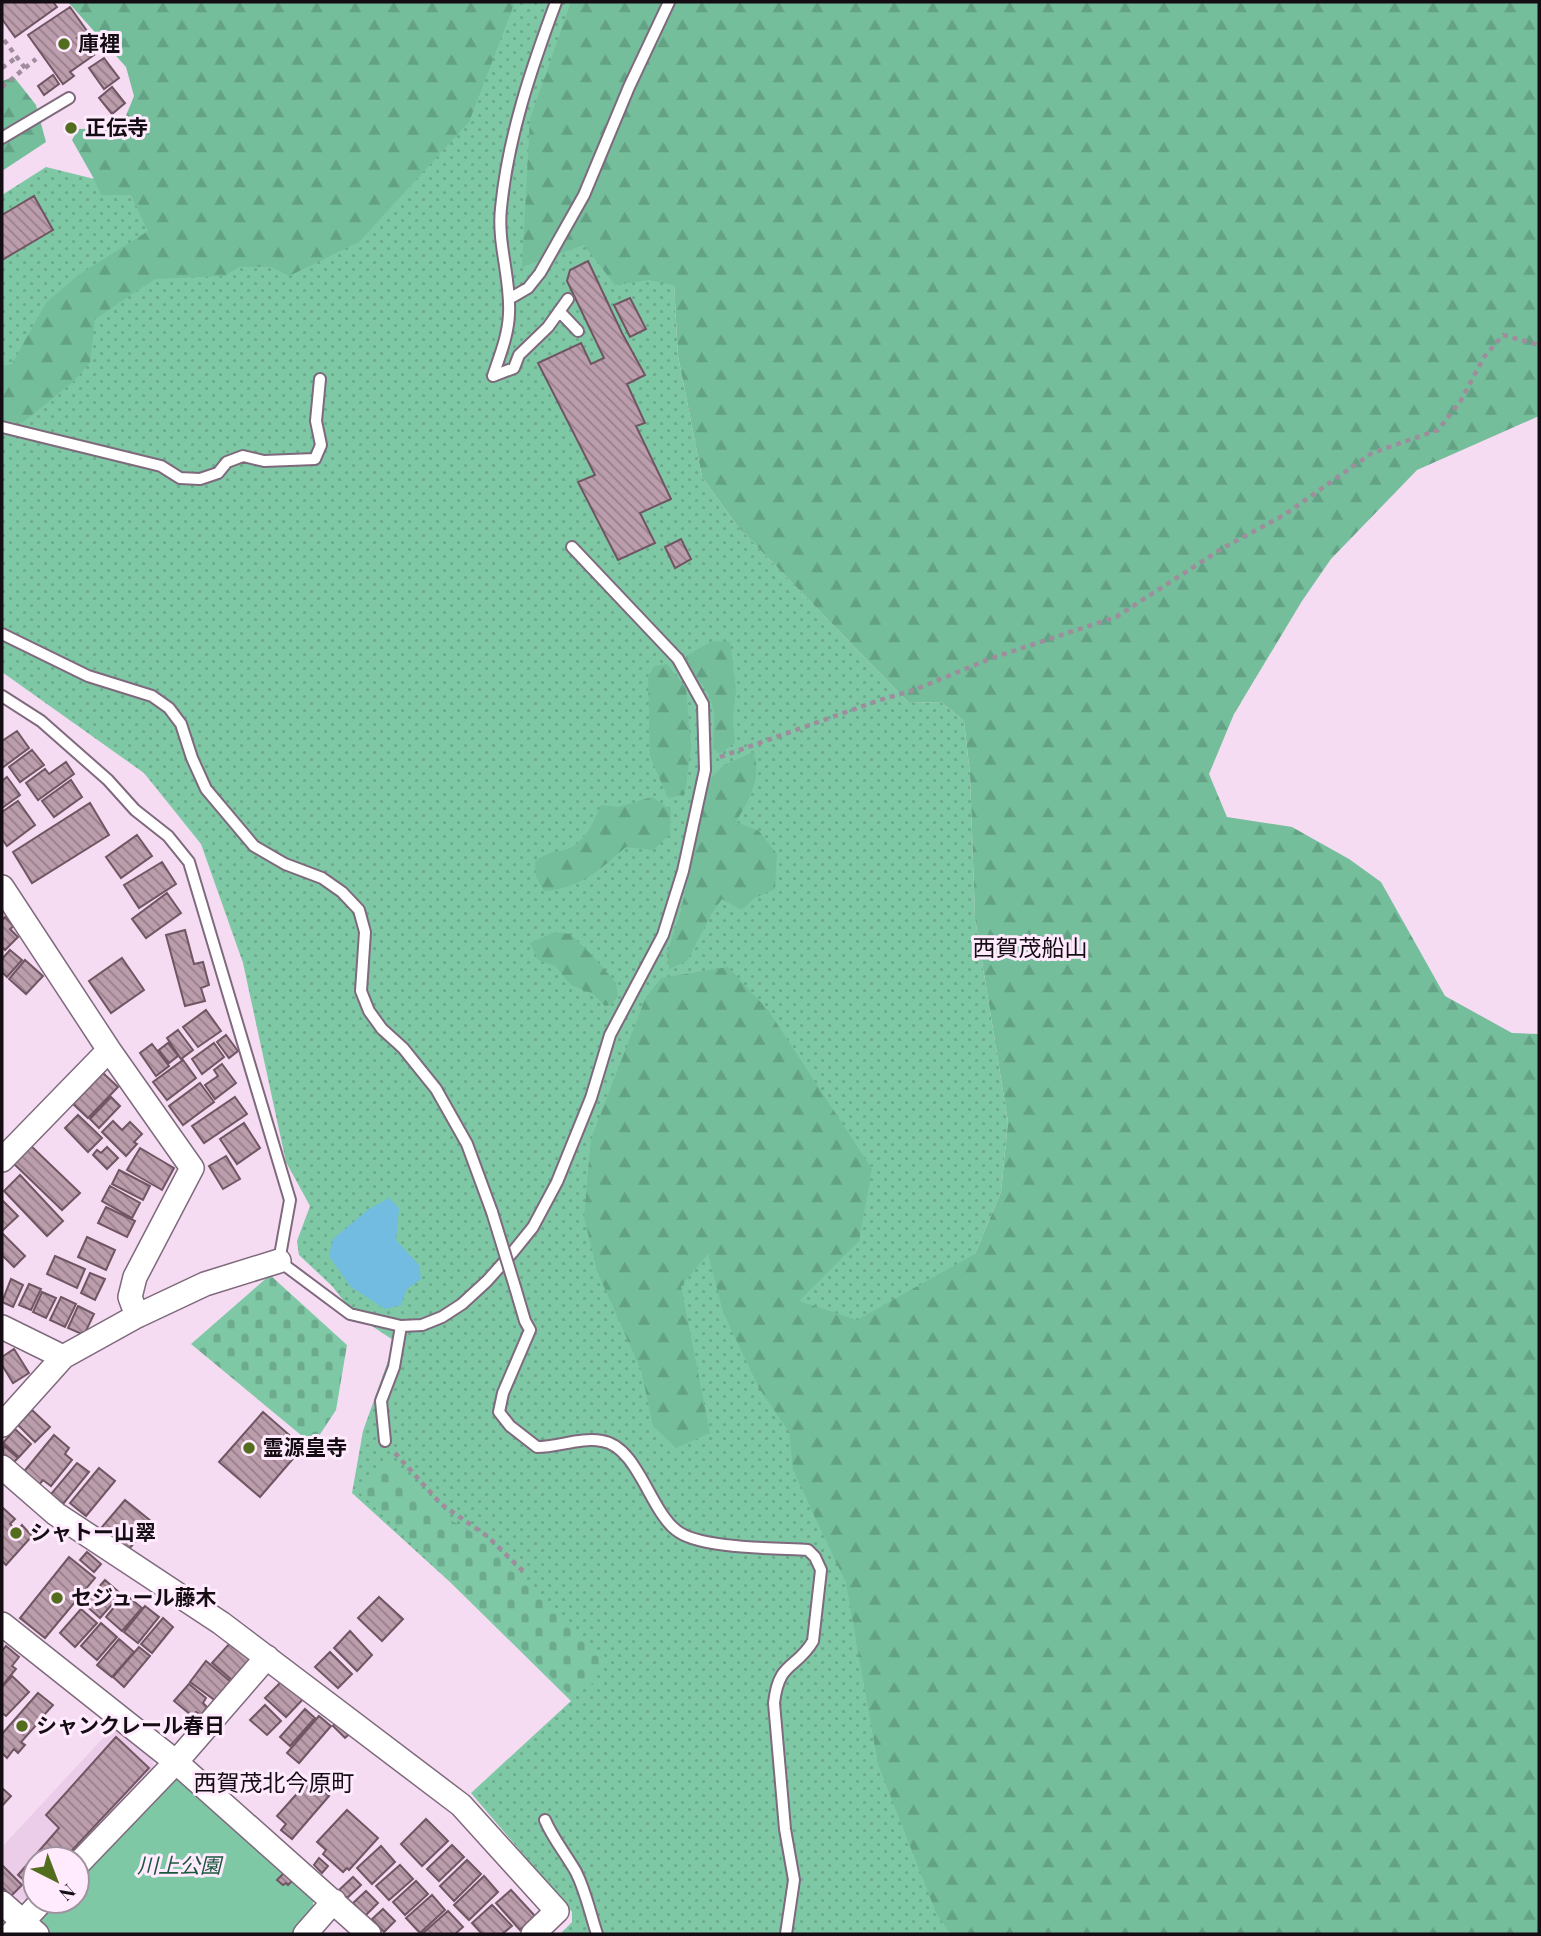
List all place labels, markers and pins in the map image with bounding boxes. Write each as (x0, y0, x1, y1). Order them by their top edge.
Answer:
place label: 庫裡 (78, 28, 120, 56)
marker: 庫裡 (56, 36, 72, 52)
place label: 正伝寺 (85, 112, 148, 140)
marker: 正伝寺 (63, 120, 79, 136)
place label: 霊源皇寺 (263, 1432, 347, 1460)
marker: 霊源皇寺 (241, 1440, 257, 1456)
place label: シャトー山翠 (30, 1517, 156, 1545)
marker: シャトー山翠 (8, 1525, 24, 1541)
place label: セジュール藤木 (71, 1582, 217, 1610)
marker: セジュール藤木 (49, 1590, 65, 1606)
place label: シャンクレール春日 (36, 1710, 225, 1738)
marker: シャンクレール春日 (14, 1718, 30, 1734)

